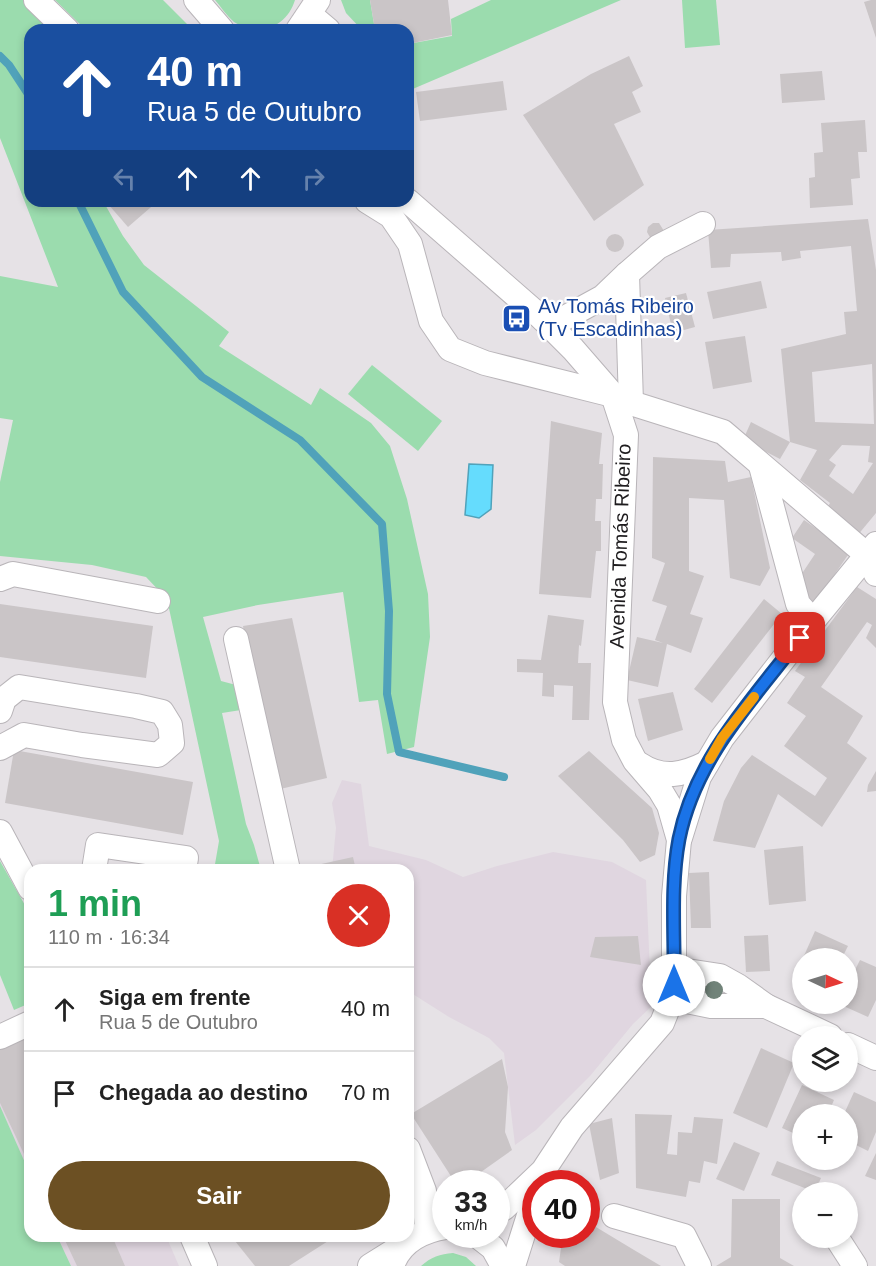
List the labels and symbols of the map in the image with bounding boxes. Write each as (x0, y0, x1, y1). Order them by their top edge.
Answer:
place label: Av Tomás Ribeiro (Tv Escadinhas) (538, 295, 694, 340)
bus stop icon: Av Tomás Ribeiro (Tv Escadinhas) (501, 302, 533, 334)
street label: Avenida Tomás Ribeiro (605, 443, 635, 649)
pin (774, 612, 825, 663)
north arrow (792, 948, 858, 1014)
position arrow (642, 953, 706, 1017)
speed limit sign: 40 (522, 1170, 600, 1248)

